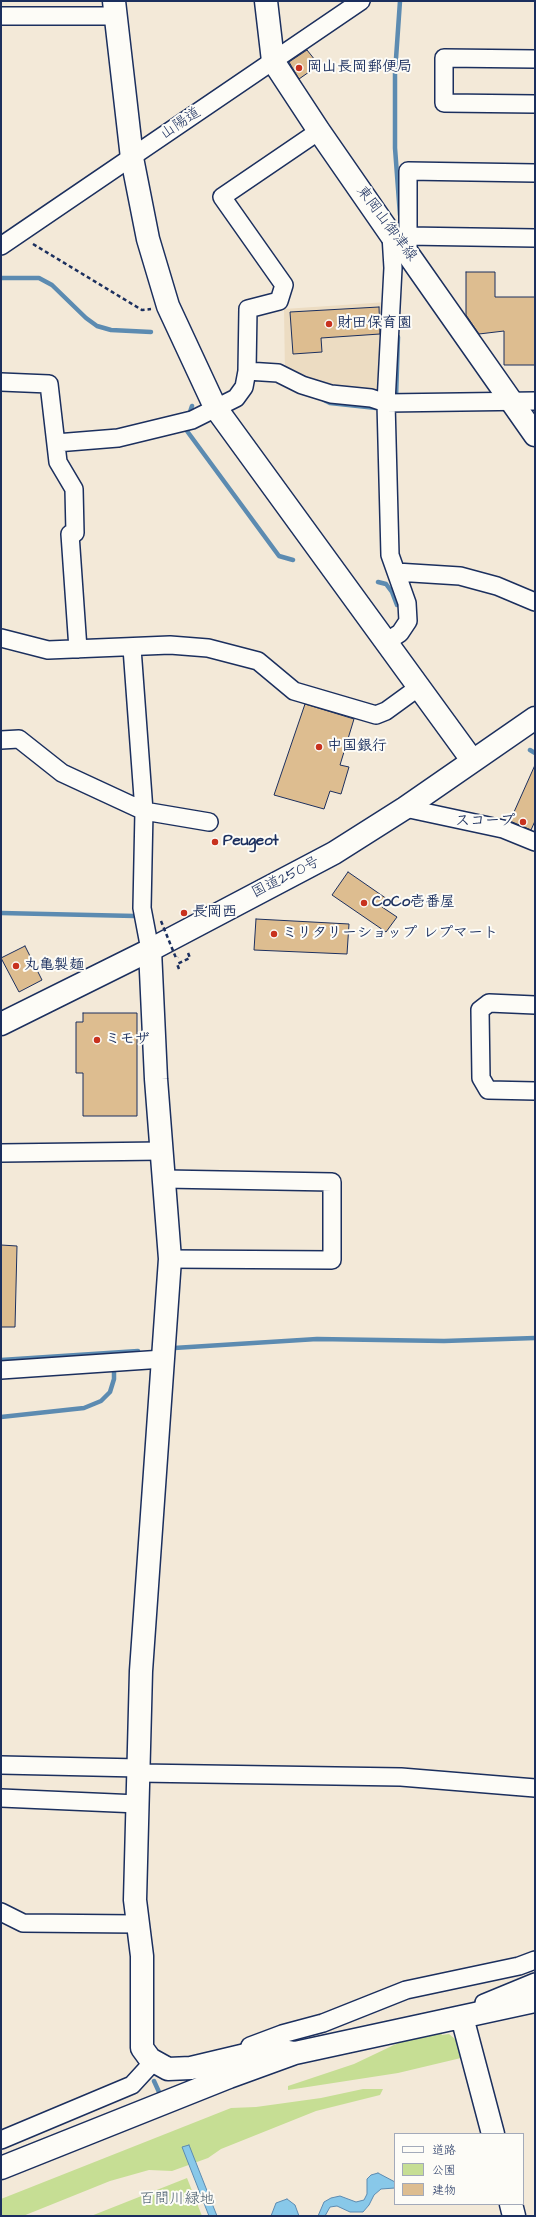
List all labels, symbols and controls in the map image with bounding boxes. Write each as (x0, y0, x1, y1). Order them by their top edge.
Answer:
place label: 岡山長岡郵便局 (307, 59, 412, 77)
marker: 岡山長岡郵便局 (294, 63, 304, 73)
street label: 山陽道 (157, 104, 205, 144)
street label: 東岡山御津線 (352, 183, 420, 265)
place label: 財田保育園 (337, 315, 412, 333)
marker: 財田保育園 (324, 319, 334, 329)
place label: 中国銀行 (327, 738, 387, 756)
marker: 中国銀行 (314, 742, 324, 752)
place label: スコープ (455, 813, 515, 831)
marker: スコープ (518, 817, 528, 827)
place label: Peugeot (223, 833, 279, 851)
marker: Peugeot (210, 837, 220, 847)
street label: 国道250号 (249, 853, 323, 903)
place label: CoCo壱番屋 (372, 894, 455, 912)
marker: CoCo壱番屋 (359, 898, 369, 908)
place label: 長岡西 (192, 904, 237, 922)
marker: 長岡西 (179, 908, 189, 918)
place label: ミリタリーショップ レプマート (282, 925, 498, 943)
marker: ミリタリーショップ レプマート (269, 929, 279, 939)
place label: 丸亀製麺 (24, 957, 84, 975)
marker: 丸亀製麺 (11, 961, 21, 971)
place label: ミモザ (105, 1031, 150, 1049)
marker: ミモザ (92, 1035, 102, 1045)
legend (394, 2133, 524, 2205)
text: 道路 (432, 2142, 456, 2159)
text: 公園 (432, 2162, 456, 2179)
text: 建物 (432, 2182, 456, 2199)
park label: 百間川緑地 (140, 2191, 214, 2209)

